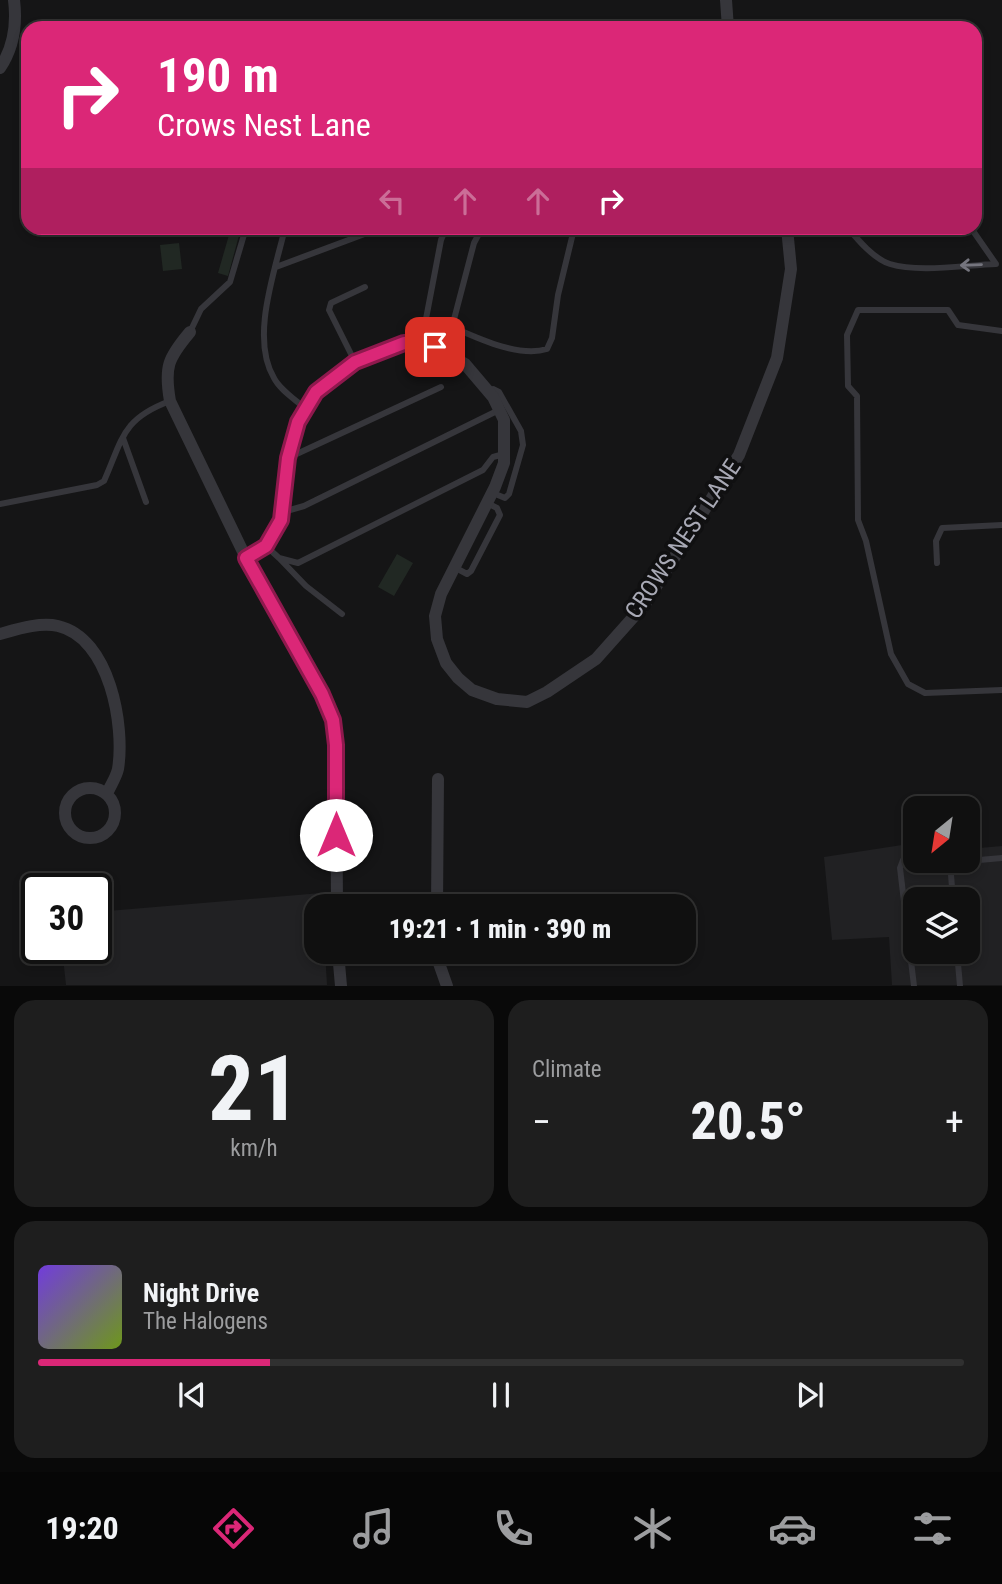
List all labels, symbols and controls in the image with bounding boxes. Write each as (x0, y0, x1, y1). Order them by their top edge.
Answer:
text: 190 m (157, 47, 279, 104)
icon: right (42, 49, 133, 140)
text: Crows Nest Lane (157, 106, 371, 144)
icon: left (373, 182, 411, 220)
icon: ahead (446, 182, 484, 220)
icon: ahead (519, 182, 557, 220)
icon: right (592, 182, 630, 220)
one-way arrow (960, 258, 983, 271)
pin (405, 317, 465, 377)
icon: arrive (416, 328, 454, 366)
street label: CROWS NEST LANE (619, 454, 747, 624)
north arrow (903, 796, 980, 873)
map controls (903, 796, 980, 964)
position arrow (299, 798, 373, 872)
speed limit sign: 30 (21, 873, 112, 964)
button: layers (903, 887, 980, 964)
text: 19:21 · 1 min · 390 m (389, 914, 611, 944)
text: 21 (208, 1036, 300, 1142)
text: Climate (532, 1056, 602, 1083)
text: 20.5° (690, 1091, 806, 1152)
text: − (532, 1100, 551, 1144)
text: + (945, 1100, 964, 1144)
text: km/h (230, 1135, 278, 1162)
text: Night Drive (143, 1278, 259, 1308)
text: The Halogens (143, 1308, 268, 1335)
icon: previous (173, 1376, 211, 1414)
icon: pause (482, 1376, 520, 1414)
icon: next (791, 1376, 829, 1414)
icon: directions (209, 1504, 258, 1553)
icon: music (349, 1504, 398, 1553)
icon: phone (489, 1504, 538, 1553)
icon: climate (628, 1504, 677, 1553)
icon: car (768, 1504, 817, 1553)
icon: filters (908, 1504, 957, 1553)
text: 19:20 (45, 1509, 119, 1547)

